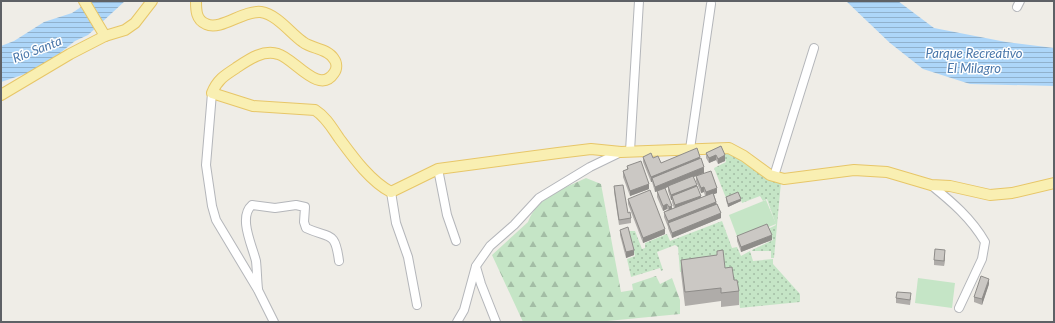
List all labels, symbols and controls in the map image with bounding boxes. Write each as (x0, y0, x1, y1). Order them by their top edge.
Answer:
water label: Río Santa (10, 32, 64, 66)
water label: Parque Recreativo El Milagro (926, 45, 1023, 76)

